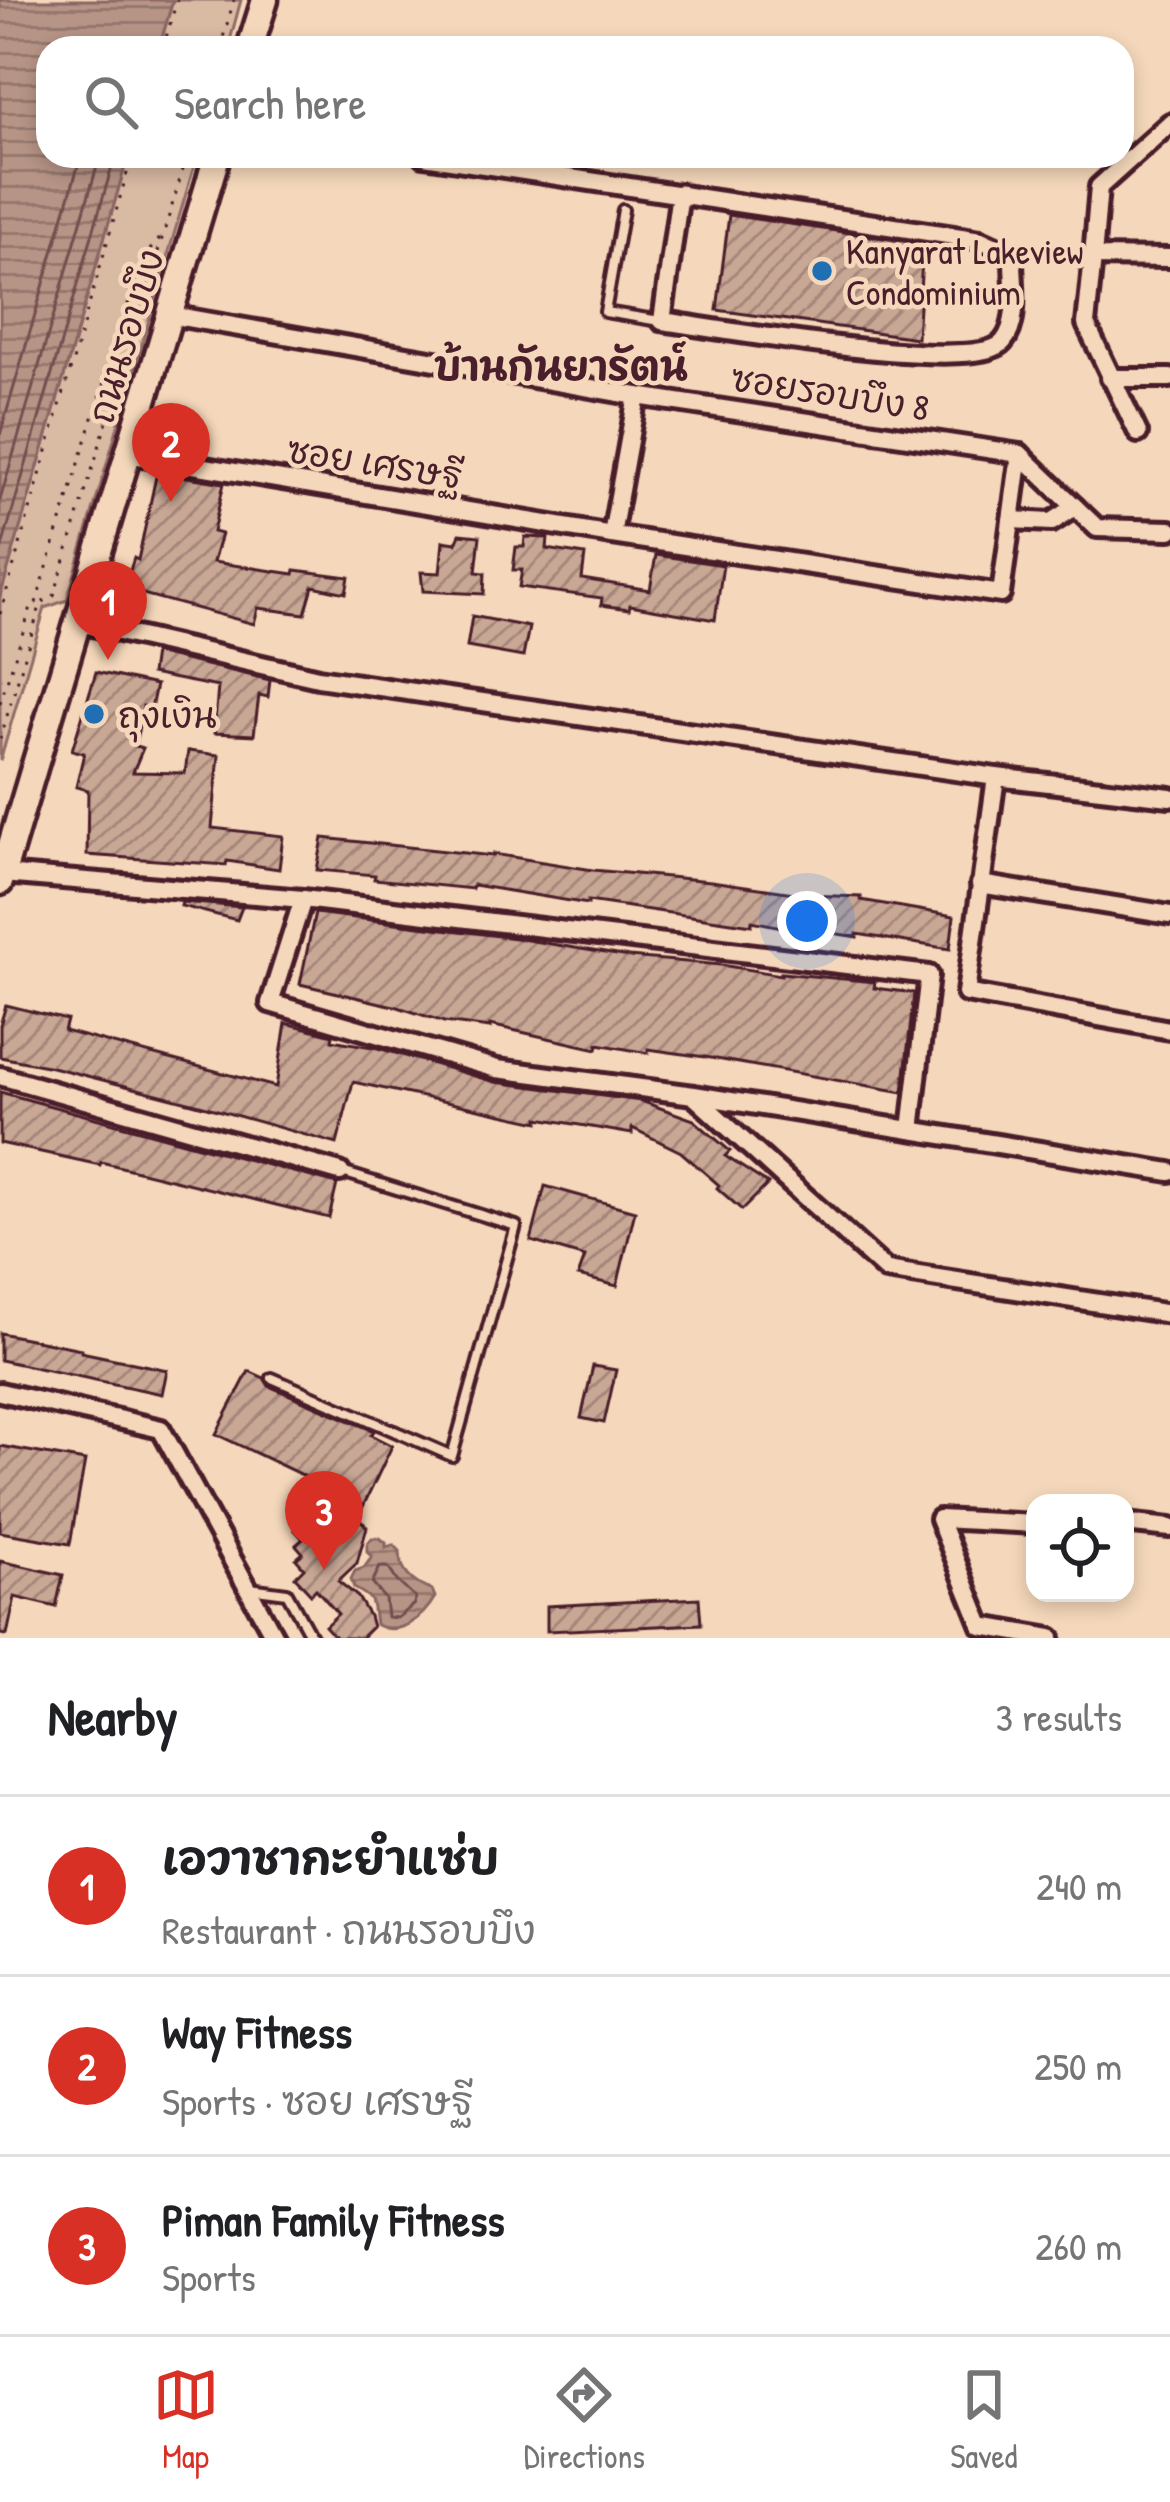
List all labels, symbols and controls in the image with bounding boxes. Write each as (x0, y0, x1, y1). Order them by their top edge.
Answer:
search box (36, 36, 1134, 168)
icon: search (78, 69, 144, 135)
text: Search here (174, 72, 366, 133)
place label: Kanyarat Lakeview Condominium (846, 226, 1083, 316)
street label: ถนนรอบบึง (75, 243, 175, 429)
marker: Kanyarat Lakeview Condominium (809, 258, 835, 284)
district label: บ้านกันยารัตน์ (434, 339, 688, 392)
street label: ซอยรอบบึง 8 (727, 352, 933, 432)
pin: 2 (132, 403, 210, 502)
street label: ซอย เศรษฐี (284, 424, 466, 501)
pin: 1 (69, 561, 147, 660)
place label: ถุงเงิน (118, 690, 217, 743)
marker: ถุงเงิน (81, 701, 107, 727)
your location (777, 891, 837, 951)
pin: 3 (285, 1471, 363, 1570)
map controls (1026, 1494, 1134, 1602)
button: locate (1026, 1494, 1134, 1602)
text: Nearby (48, 1682, 178, 1751)
text: 3 results (996, 1690, 1122, 1743)
text: เอวาชากะยำแซ่บ (162, 1827, 499, 1888)
text: 1 (80, 1859, 94, 1912)
text: 240 m (1036, 1859, 1122, 1912)
text: Restaurant · ถนนรอบบึง (162, 1903, 536, 1956)
text: Way Fitness (162, 2001, 352, 2062)
text: 2 (78, 2039, 96, 2092)
text: 250 m (1034, 2039, 1122, 2092)
text: Sports · ซอย เศรษฐี (162, 2074, 473, 2127)
text: Piman Family Fitness (162, 2189, 505, 2250)
text: 3 (78, 2219, 96, 2272)
text: 260 m (1035, 2219, 1122, 2272)
text: Sports (162, 2250, 256, 2303)
tab: Map (153, 2362, 219, 2478)
tab: Directions (524, 2362, 645, 2478)
tab: Saved (950, 2362, 1017, 2478)

